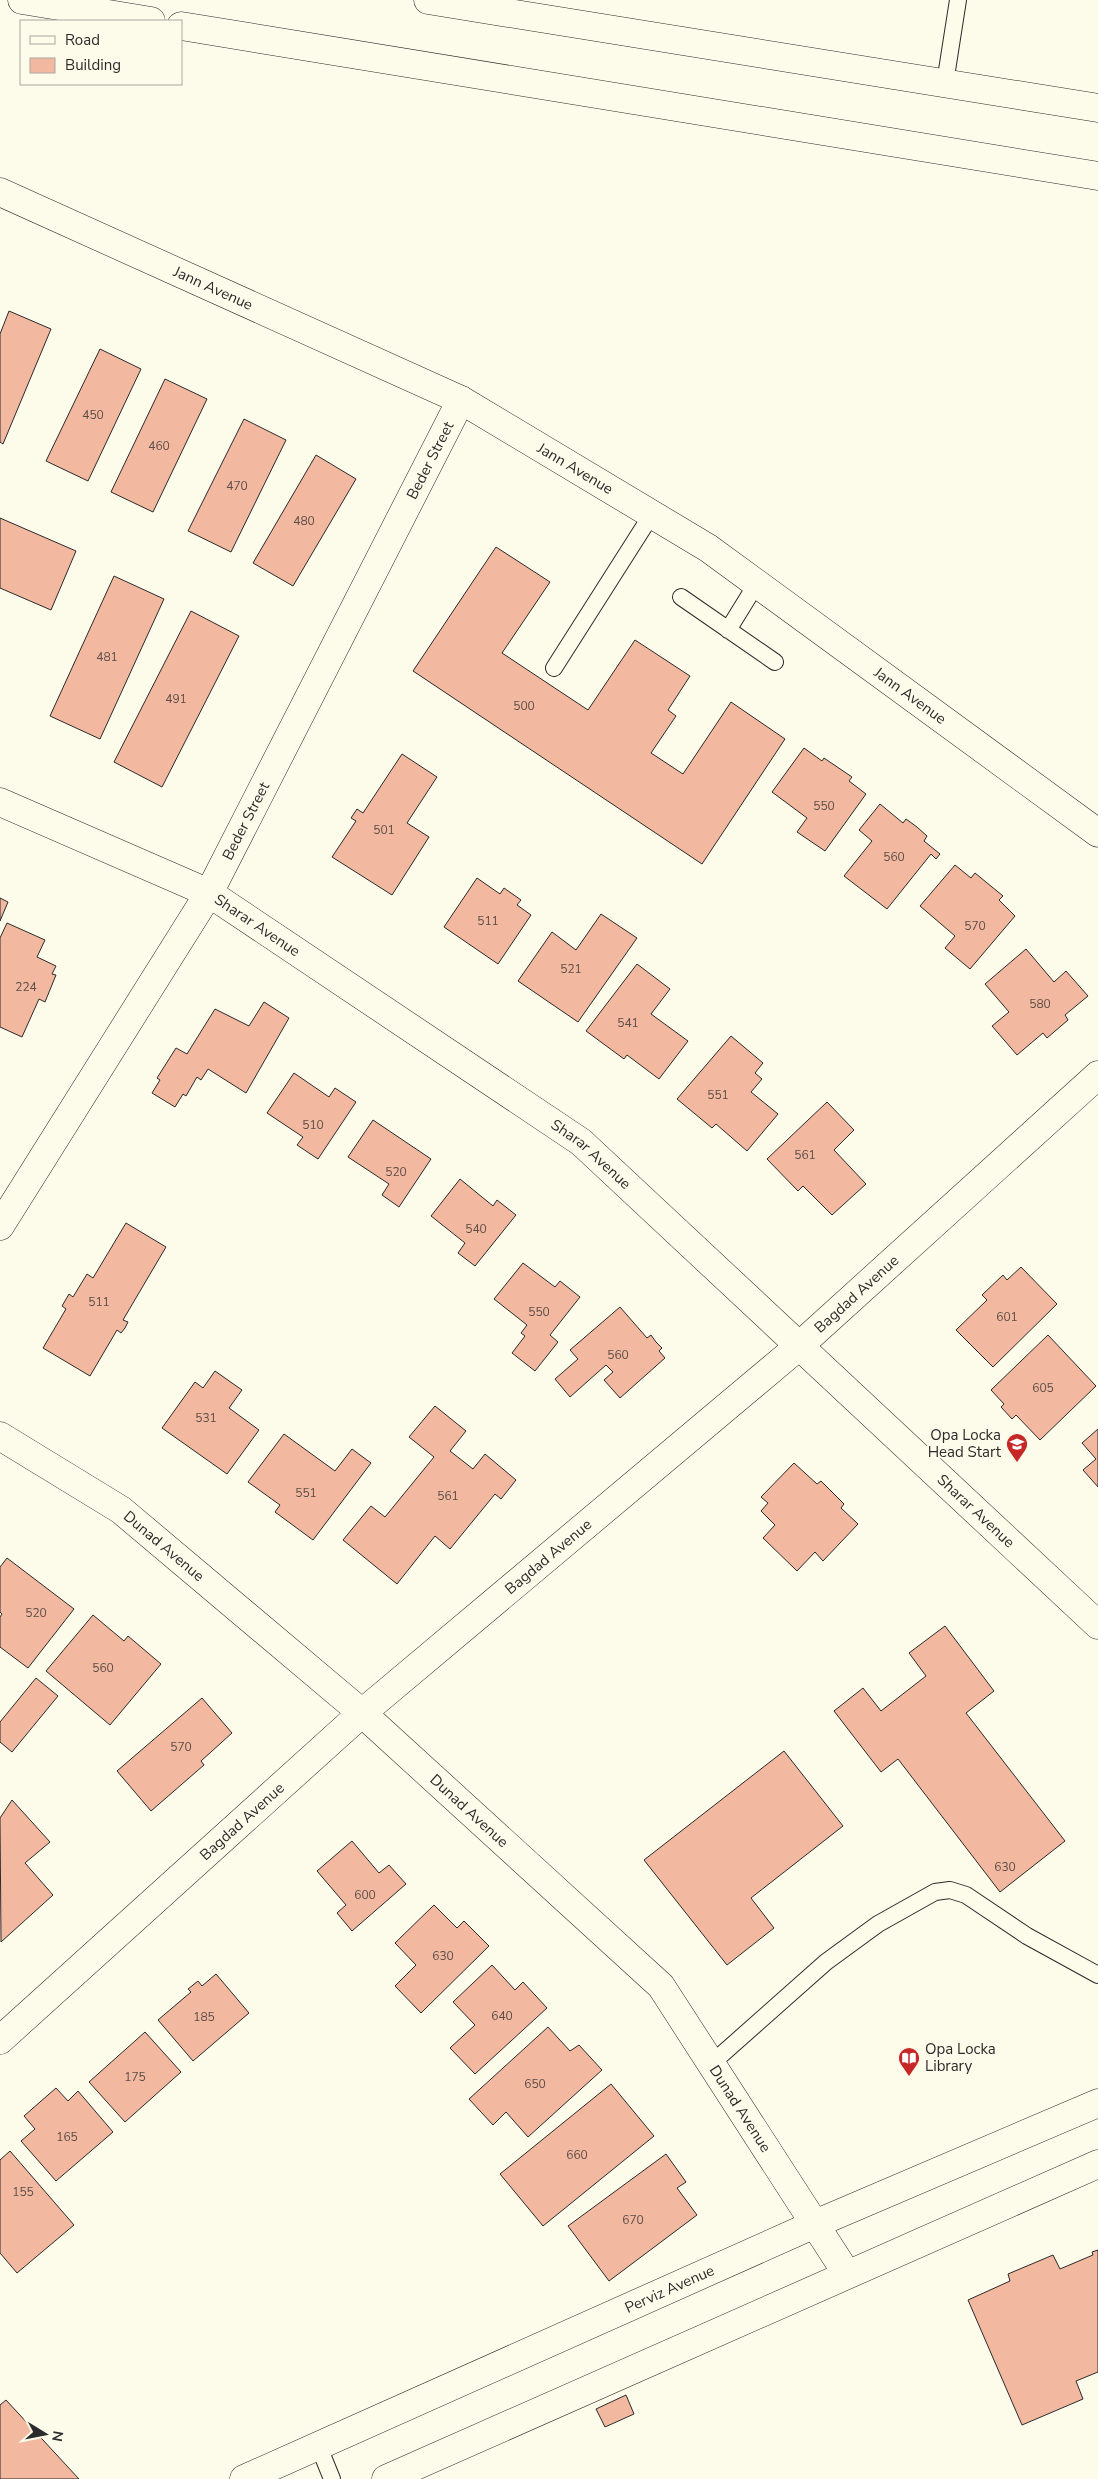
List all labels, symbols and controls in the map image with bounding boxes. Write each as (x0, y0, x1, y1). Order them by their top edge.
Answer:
legend (20, 20, 182, 85)
text: Road (65, 30, 100, 50)
text: Building (65, 55, 121, 75)
street label: Jann Avenue (170, 261, 256, 315)
house number: 450 (82, 407, 104, 423)
street label: Beder Street (402, 417, 459, 503)
house number: 460 (148, 438, 170, 454)
street label: Jann Avenue (533, 438, 617, 499)
house number: 470 (226, 478, 248, 494)
house number: 480 (293, 513, 315, 529)
house number: 481 (96, 649, 118, 665)
street label: Jann Avenue (869, 662, 950, 729)
house number: 491 (165, 691, 187, 707)
house number: 500 (513, 698, 535, 714)
street label: Beder Street (218, 778, 274, 863)
house number: 550 (813, 798, 835, 814)
house number: 501 (373, 822, 395, 838)
house number: 560 (883, 849, 905, 865)
street label: Sharar Avenue (210, 889, 304, 961)
house number: 511 (477, 913, 499, 929)
house number: 570 (964, 918, 986, 934)
house number: 521 (560, 961, 582, 977)
house number: 224 (15, 979, 37, 995)
house number: 580 (1029, 996, 1051, 1012)
house number: 541 (617, 1015, 639, 1031)
house number: 551 (707, 1087, 729, 1103)
street label: Sharar Avenue (547, 1115, 635, 1194)
house number: 510 (302, 1117, 324, 1133)
house number: 561 (794, 1147, 816, 1163)
house number: 520 (385, 1164, 407, 1180)
house number: 540 (465, 1221, 487, 1237)
street label: Bagdad Avenue (810, 1251, 903, 1337)
house number: 511 (88, 1294, 110, 1310)
house number: 550 (528, 1304, 550, 1320)
house number: 601 (996, 1309, 1018, 1325)
house number: 560 (607, 1347, 629, 1363)
house number: 605 (1032, 1380, 1054, 1396)
house number: 531 (195, 1410, 217, 1426)
place label: Opa Locka Head Start (928, 1425, 1002, 1462)
school or university icon: Opa Locka Head Start (1005, 1432, 1029, 1463)
street label: Sharar Avenue (933, 1470, 1019, 1552)
house number: 551 (295, 1485, 317, 1501)
house number: 561 (437, 1488, 459, 1504)
street label: Dunad Avenue (119, 1506, 209, 1586)
street label: Bagdad Avenue (501, 1514, 596, 1599)
house number: 520 (25, 1605, 47, 1621)
house number: 560 (92, 1660, 114, 1676)
house number: 570 (170, 1739, 192, 1755)
street label: Dunad Avenue (426, 1770, 513, 1852)
street label: Bagdad Avenue (195, 1778, 288, 1865)
house number: 630 (994, 1859, 1016, 1875)
house number: 600 (354, 1887, 376, 1903)
house number: 630 (432, 1948, 454, 1964)
house number: 640 (491, 2008, 513, 2024)
house number: 185 (193, 2009, 215, 2025)
place label: Opa Locka Library (925, 2039, 996, 2076)
library icon: Opa Locka Library (897, 2046, 921, 2077)
street label: Dunad Avenue (705, 2061, 776, 2156)
house number: 175 (124, 2069, 146, 2085)
house number: 650 (524, 2076, 546, 2092)
house number: 165 (56, 2129, 78, 2145)
house number: 660 (566, 2147, 588, 2163)
house number: 155 (12, 2184, 34, 2200)
house number: 670 (622, 2212, 644, 2228)
street label: Perviz Avenue (622, 2260, 717, 2318)
north arrow (20, 2409, 70, 2459)
text: N (47, 2429, 68, 2443)

